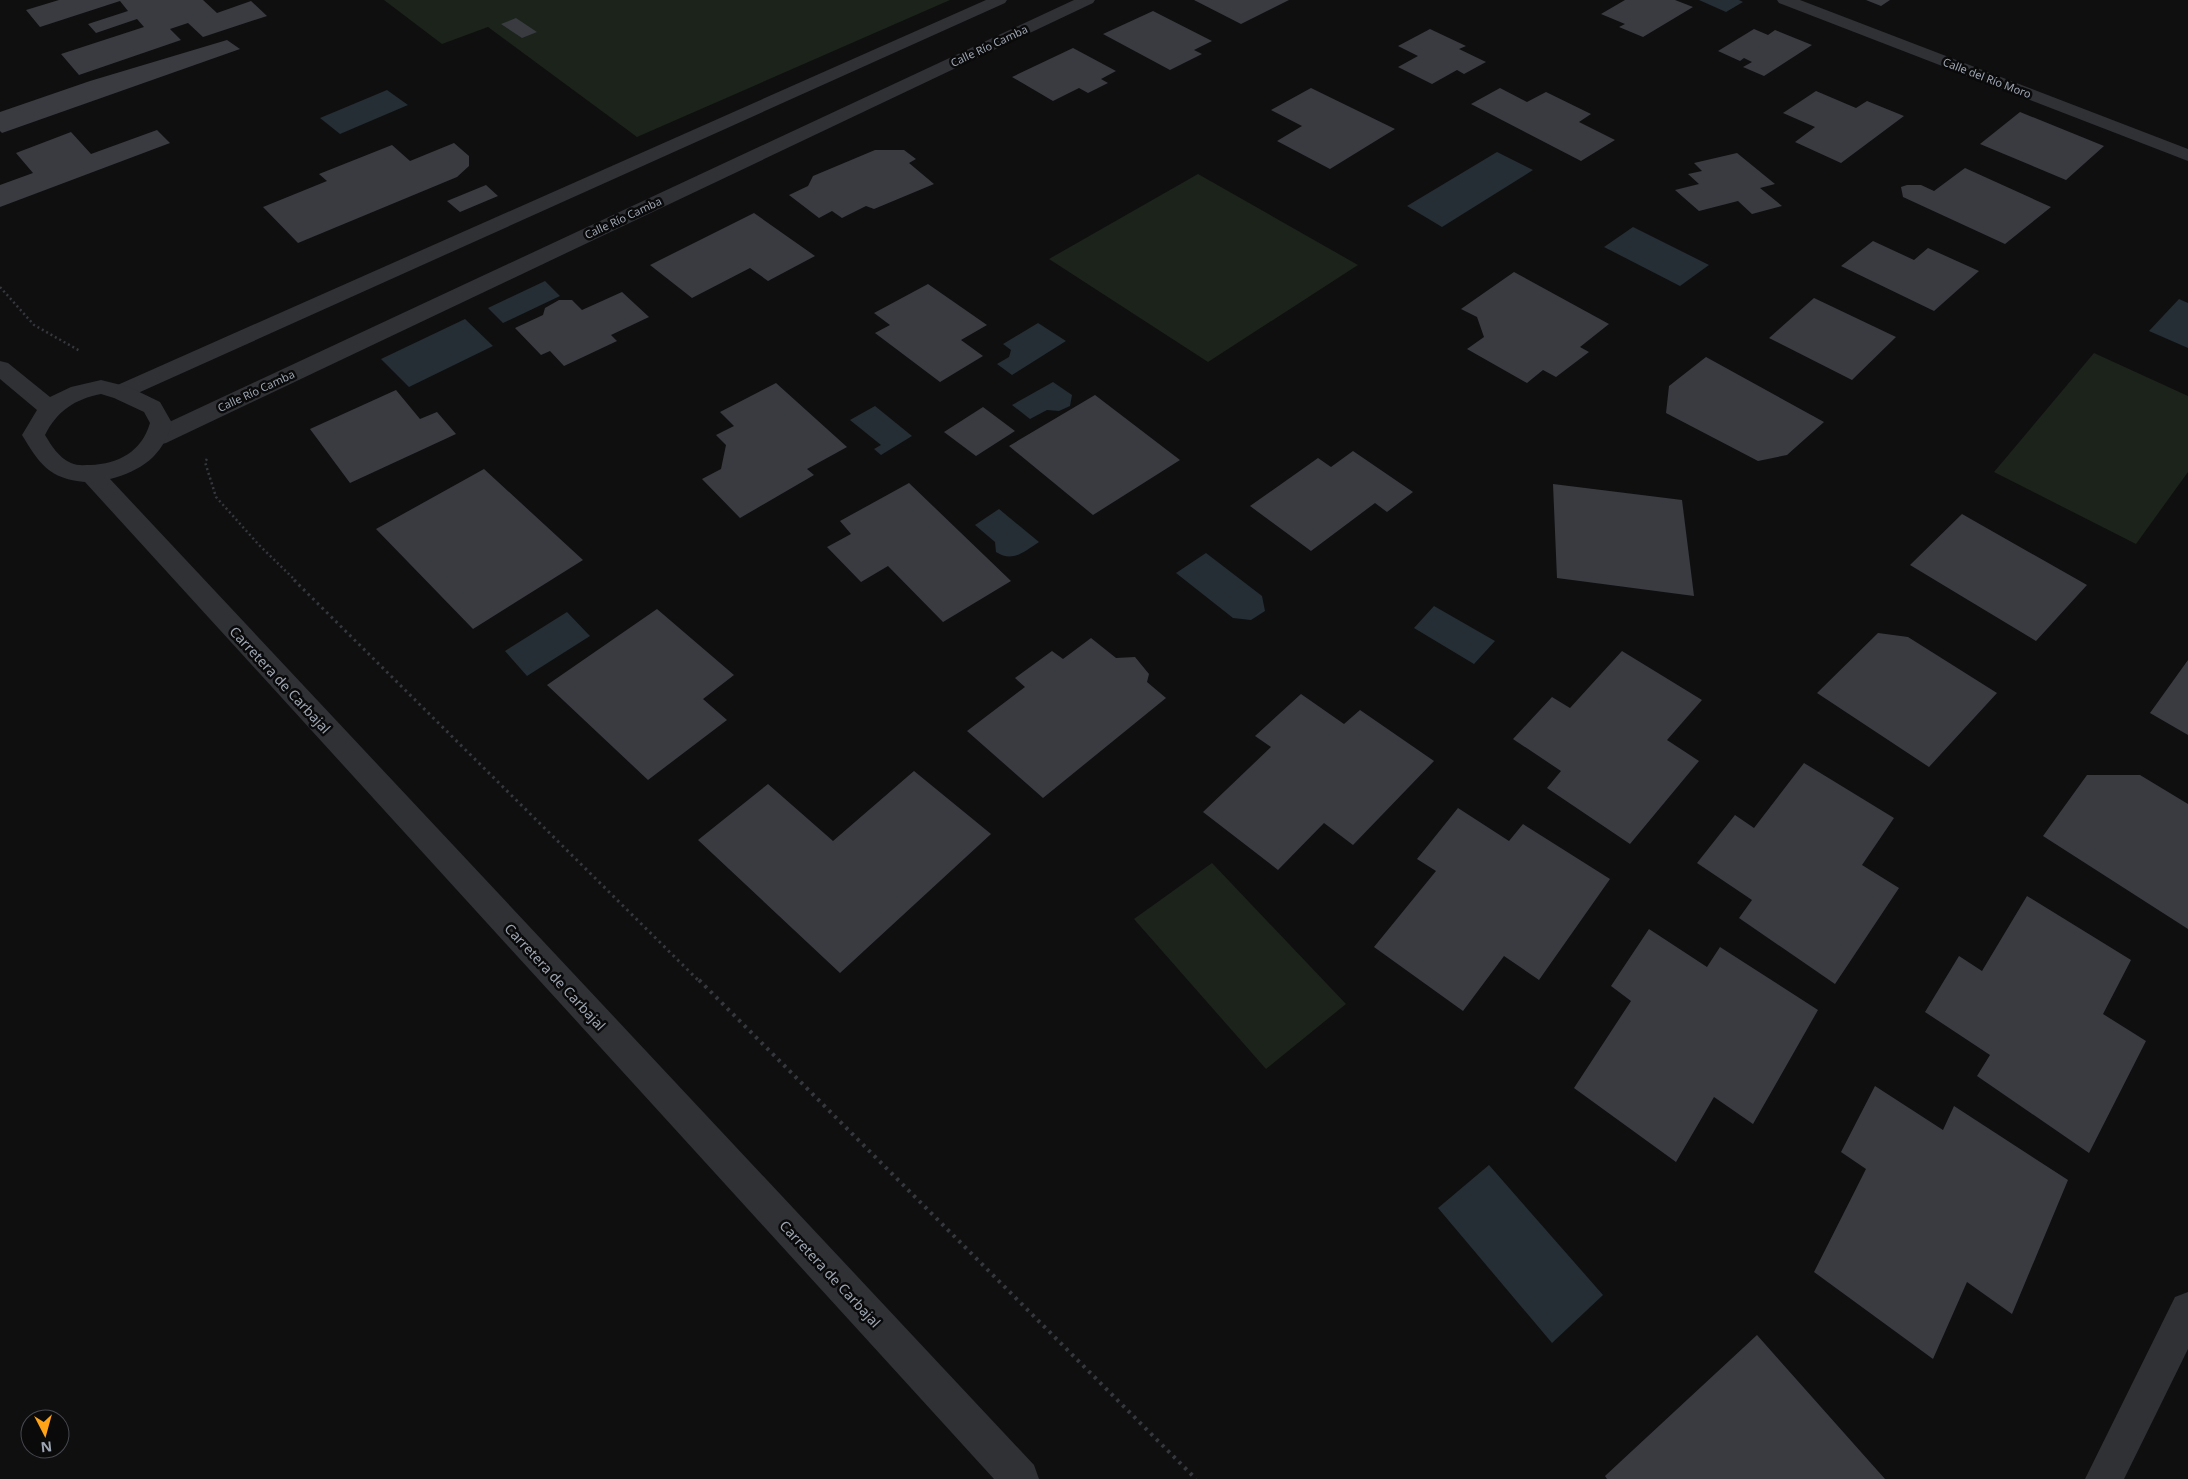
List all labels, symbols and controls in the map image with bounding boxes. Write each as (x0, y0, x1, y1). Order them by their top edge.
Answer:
street label: Calle Río Camba (948, 21, 1030, 70)
street label: Calle del Río Moro (1941, 54, 2034, 101)
street label: Calle Río Camba (582, 193, 664, 242)
street label: Calle Río Camba (215, 366, 297, 415)
street label: Carretera de Carbajal (226, 622, 335, 737)
street label: Carretera de Carbajal (501, 919, 610, 1034)
street label: Carretera de Carbajal (776, 1216, 885, 1331)
north arrow (20, 1409, 70, 1459)
text: N (40, 1437, 53, 1457)

